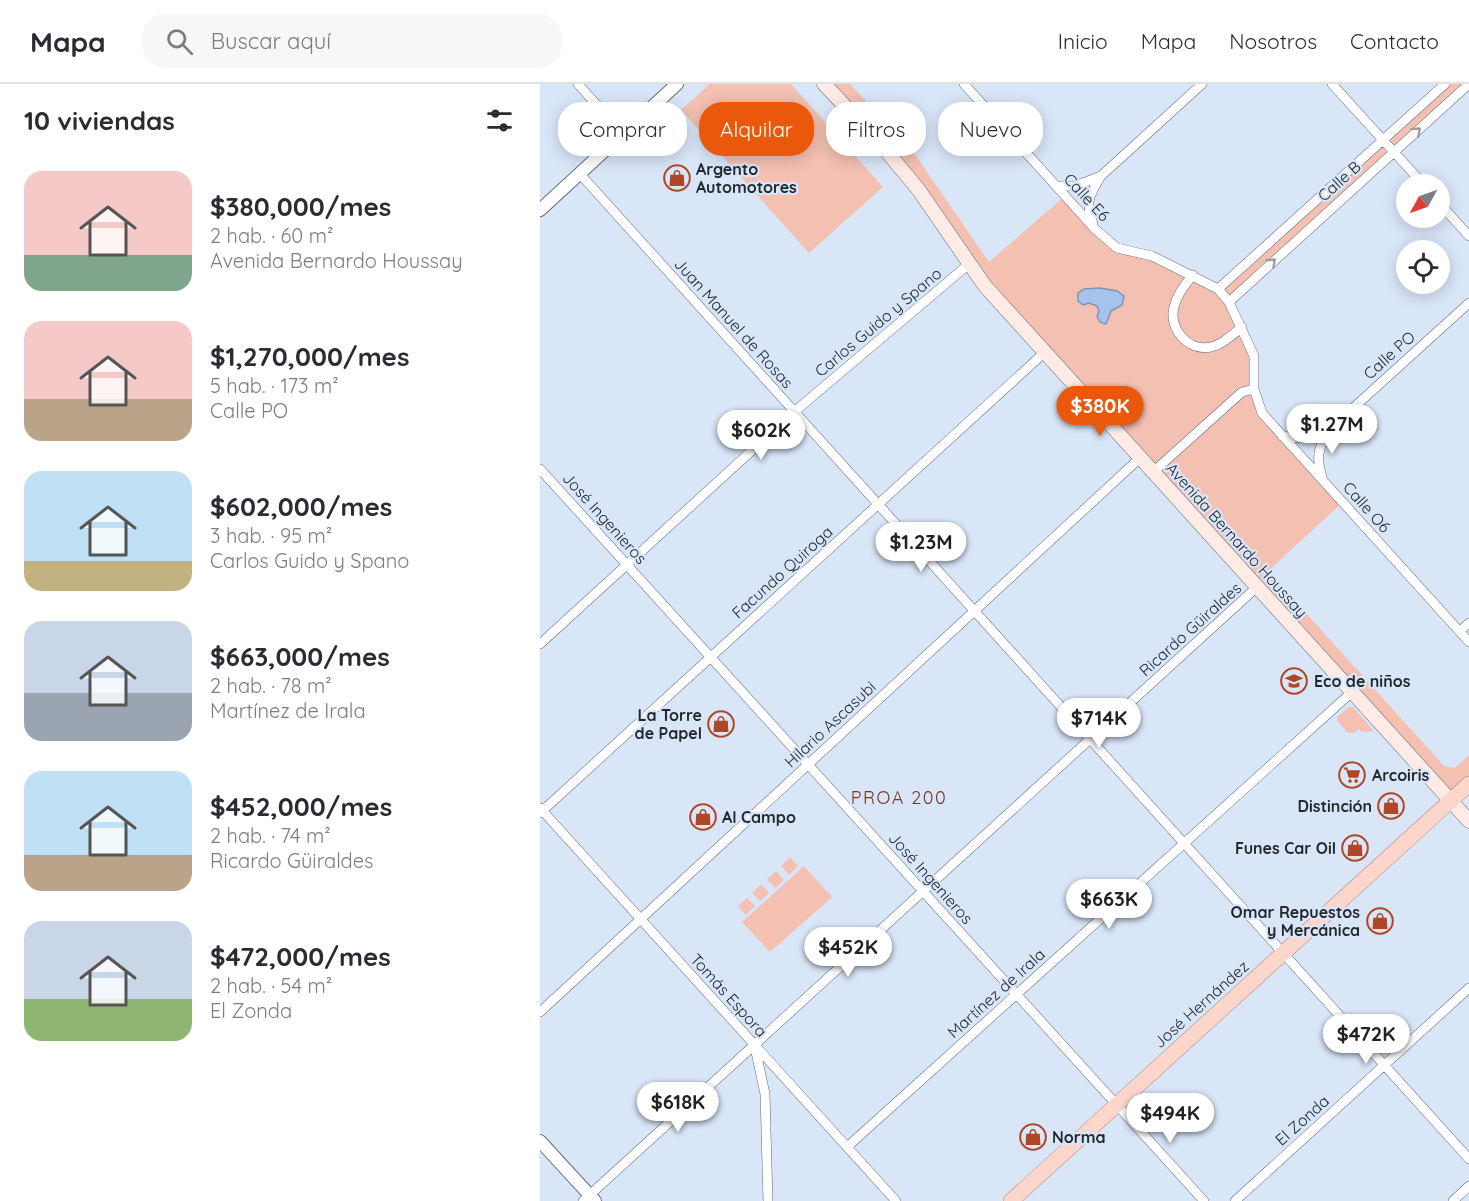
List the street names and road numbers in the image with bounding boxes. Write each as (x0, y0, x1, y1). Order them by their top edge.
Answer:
street label: Calle B (1313, 156, 1365, 206)
street label: Calle E6 (1060, 169, 1115, 225)
street label: Juan Manuel de Rosas (670, 254, 798, 392)
street label: Carlos Guido y Spano (810, 263, 946, 381)
street label: Calle PO (1359, 327, 1419, 383)
street label: Avenida Bernardo Houssay (1162, 458, 1312, 622)
street label: José Ingenieros (559, 468, 651, 568)
street label: Calle O6 (1339, 477, 1395, 537)
street label: Facundo Quiroga (727, 521, 837, 623)
street label: Ricardo Güiraldes (1135, 578, 1245, 680)
street label: Hilario Ascasubi (780, 677, 880, 771)
street label: José Ingenieros (885, 828, 977, 928)
street label: Martínez de Irala (943, 944, 1049, 1042)
street label: Tomás Espora (686, 949, 772, 1041)
street label: José Hernández (1149, 956, 1253, 1052)
street label: El Zonda (1271, 1091, 1333, 1149)

